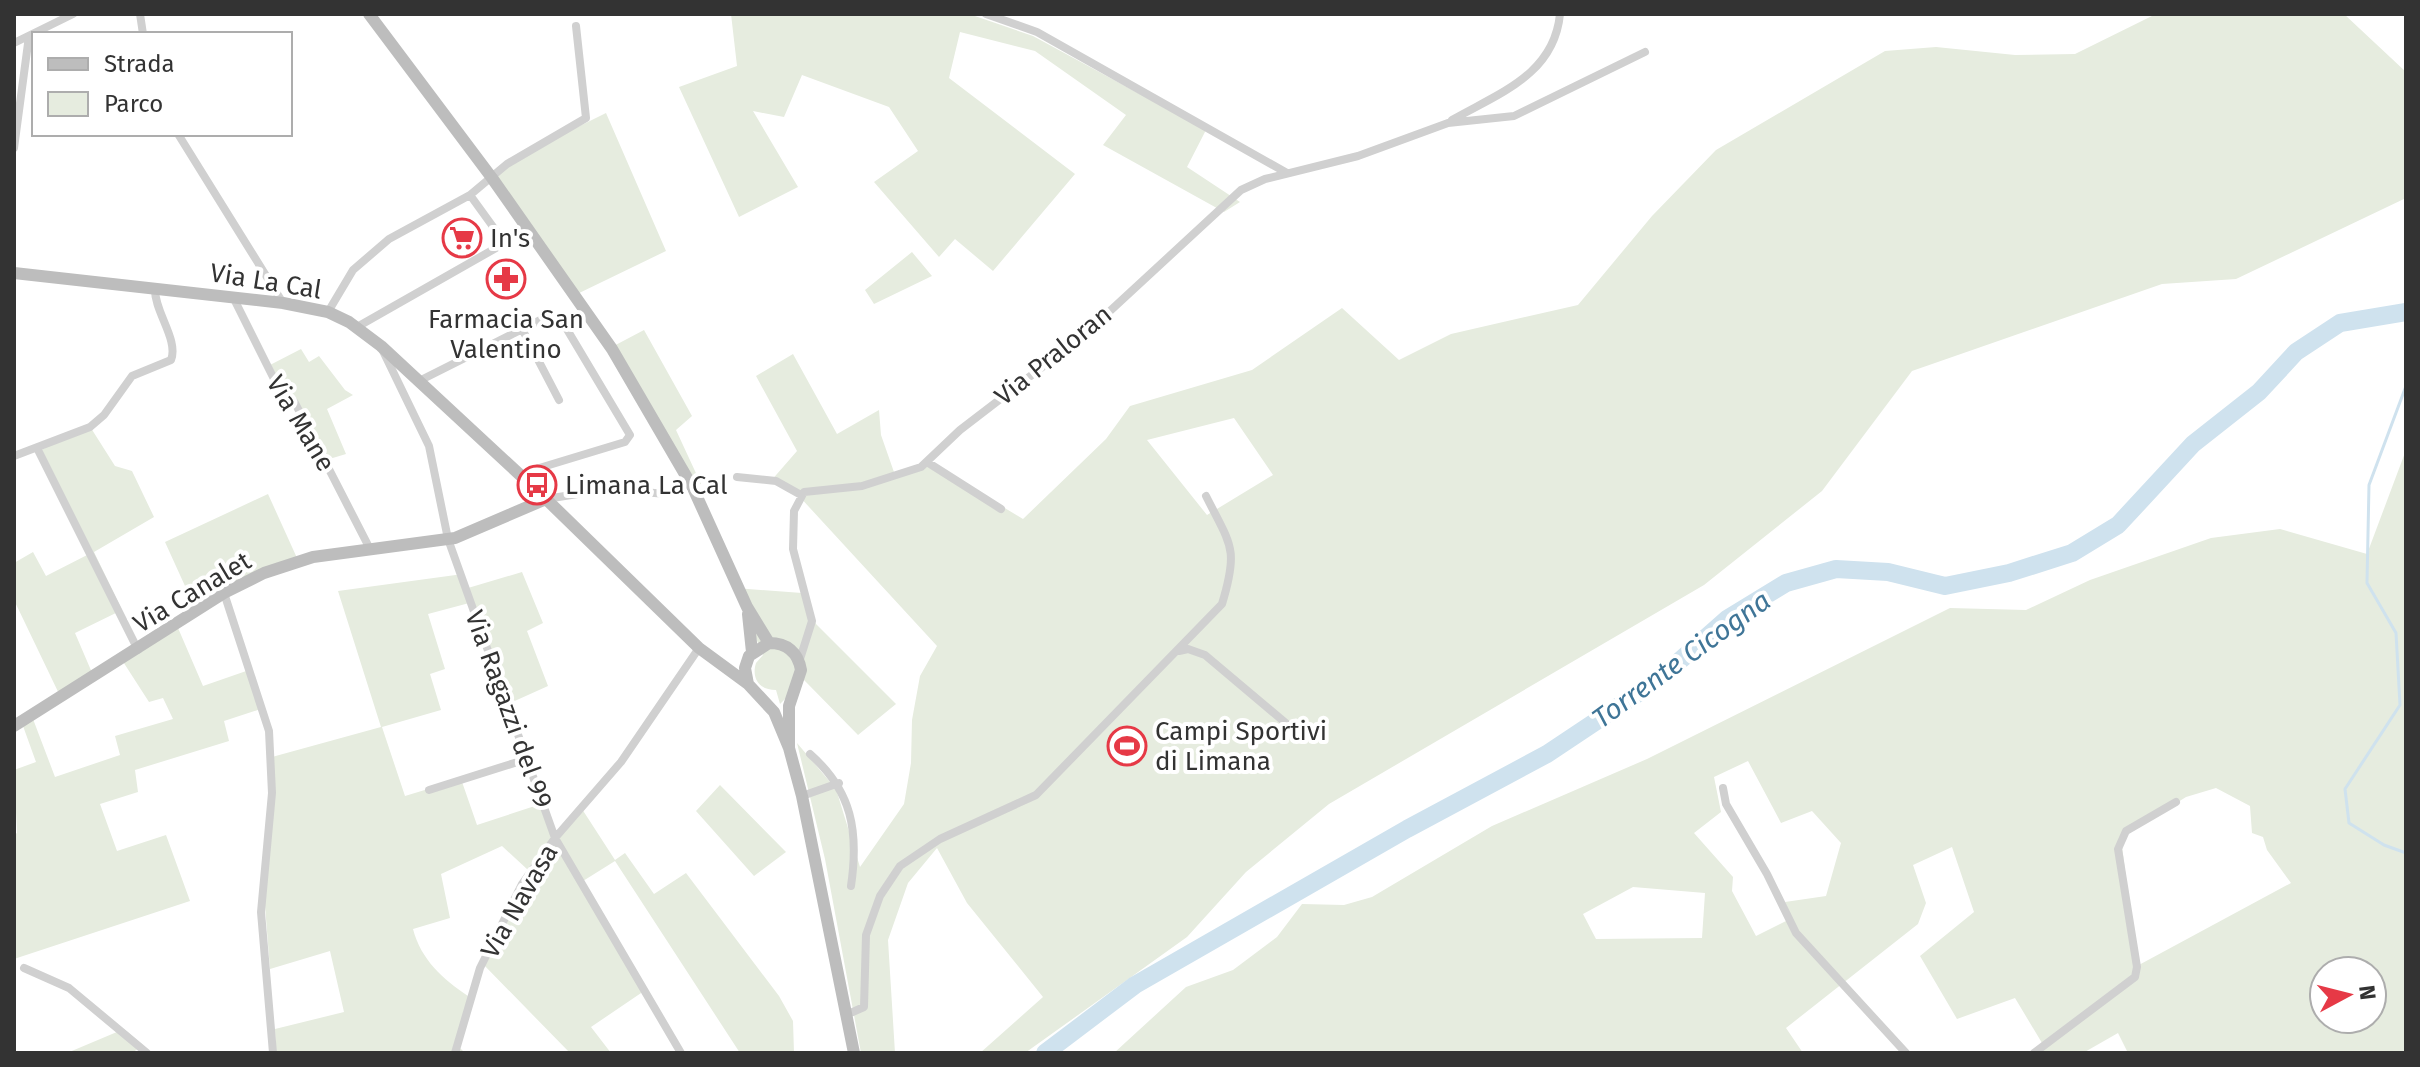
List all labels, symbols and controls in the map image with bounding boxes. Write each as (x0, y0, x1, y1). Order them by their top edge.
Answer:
legend (32, 32, 292, 136)
text: Strada (104, 50, 175, 78)
text: Parco (104, 90, 163, 118)
supermarket icon: In's (441, 217, 483, 259)
place label: In's (490, 223, 530, 254)
street label: Via La Cal (208, 257, 324, 306)
pharmacy icon: Farmacia San Valentino (485, 258, 527, 300)
street label: Via Praloran (989, 299, 1118, 412)
place label: Farmacia San Valentino (428, 304, 584, 365)
street label: Via Mane (260, 370, 341, 477)
bus stop icon: Limana La Cal (516, 464, 558, 506)
place label: Limana La Cal (565, 470, 728, 501)
street label: Via Canalet (128, 545, 257, 640)
water label: Torrente Cicogna (1586, 584, 1777, 735)
street label: Via Ragazzi del 99 (458, 606, 559, 812)
place label: Campi Sportivi di Limana (1155, 716, 1327, 777)
sports icon: Campi Sportivi di Limana (1106, 725, 1148, 767)
street label: Via Navasa (474, 839, 565, 964)
north arrow (2308, 955, 2388, 1035)
text: N (2353, 984, 2382, 1002)

